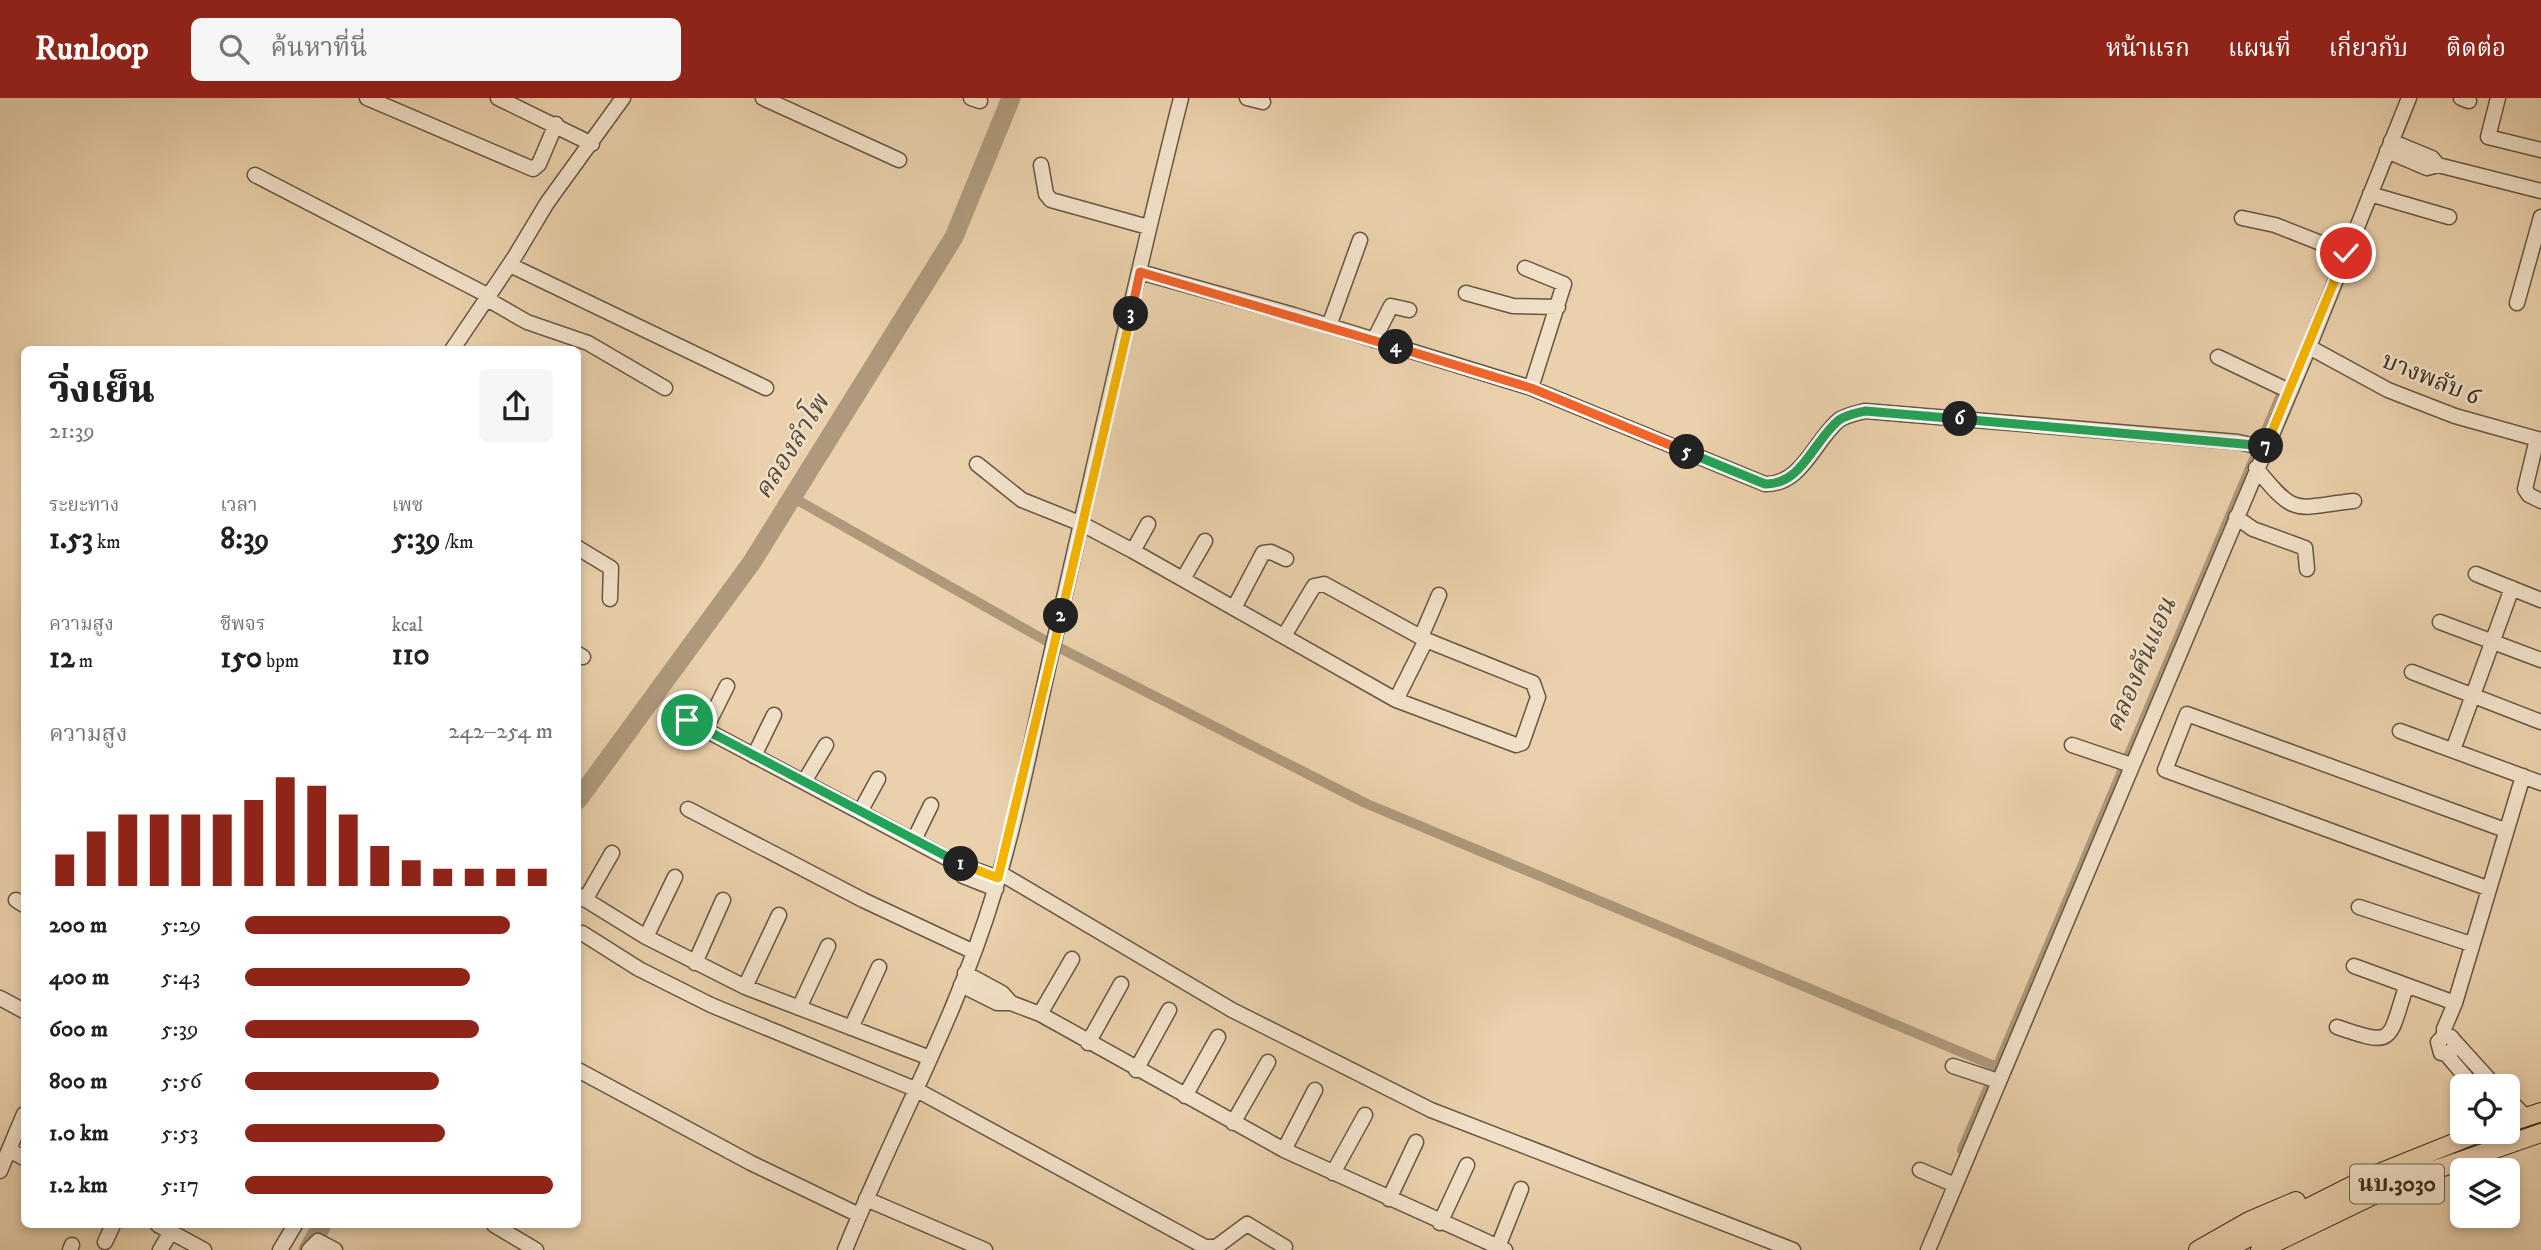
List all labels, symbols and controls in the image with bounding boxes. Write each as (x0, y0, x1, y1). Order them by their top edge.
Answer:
search box (191, 18, 681, 81)
text: Runloop (35, 29, 149, 70)
icon: search (215, 30, 253, 68)
text: ค้นหาที่นี่ (271, 32, 367, 65)
text: หน้าแรก (2106, 34, 2190, 64)
text: แผนที่ (2228, 34, 2291, 64)
text: เกี่ยวกับ (2329, 34, 2408, 64)
text: ติดต่อ (2446, 34, 2506, 64)
pin (2316, 223, 2376, 283)
icon: check (2327, 234, 2365, 272)
pin: 3 (1114, 296, 1148, 332)
text: 3 (1127, 302, 1134, 325)
pin: 4 (1378, 330, 1414, 364)
text: 4 (1390, 335, 1401, 358)
street label: บางพลับ 6 (2378, 346, 2486, 413)
text: วิ่งเย็น (49, 367, 155, 415)
button: share (479, 369, 553, 443)
water label: คลองลำโพ (744, 386, 838, 505)
pin: 6 (1942, 402, 1978, 436)
text: 6 (1955, 407, 1964, 430)
text: 21:39 (49, 417, 95, 446)
pin: 7 (2248, 428, 2284, 464)
pin: 5 (1670, 434, 1704, 470)
text: 7 (2260, 434, 2271, 457)
text: 5 (1682, 440, 1691, 463)
text: ระยะทาง (49, 494, 119, 517)
text: เวลา (220, 494, 257, 517)
text: เพซ (392, 494, 423, 517)
text: 1.53 (49, 521, 93, 558)
text: 8:39 (220, 521, 269, 558)
text: 5:39 (392, 521, 441, 558)
text: km (93, 531, 121, 554)
text: /km (441, 531, 474, 554)
water label: คลองคันแอน (2098, 592, 2184, 737)
pin: 2 (1044, 598, 1078, 634)
text: 2 (1056, 604, 1065, 627)
text: ความสูง (49, 613, 114, 636)
text: ชีพจร (220, 613, 265, 636)
text: kcal (392, 614, 423, 637)
text: 110 (392, 637, 430, 674)
text: 12 (49, 640, 75, 677)
text: 150 (220, 640, 262, 677)
text: m (75, 650, 93, 673)
text: bpm (262, 650, 299, 673)
pin (657, 690, 717, 750)
icon: arrive (668, 701, 706, 739)
text: 242–254 m (448, 717, 553, 746)
text: ความสูง (49, 720, 127, 749)
pin: 1 (944, 846, 978, 882)
text: 1 (957, 852, 964, 875)
text: 200 m (49, 911, 107, 940)
text: 5:29 (161, 911, 201, 940)
text: 400 m (49, 963, 109, 992)
text: 5:43 (161, 963, 200, 992)
text: 600 m (49, 1015, 108, 1044)
text: 5:39 (161, 1015, 199, 1044)
text: 800 m (49, 1067, 107, 1096)
text: 5:56 (161, 1067, 202, 1096)
map controls (2450, 1074, 2520, 1228)
button: locate (2450, 1074, 2520, 1144)
text: 1.0 km (49, 1119, 109, 1148)
text: 5:53 (161, 1119, 198, 1148)
button: layers (2450, 1158, 2520, 1228)
road number: นบ.3030 (2350, 1164, 2444, 1204)
text: 1.2 km (49, 1171, 108, 1200)
text: 5:17 (161, 1171, 199, 1200)

